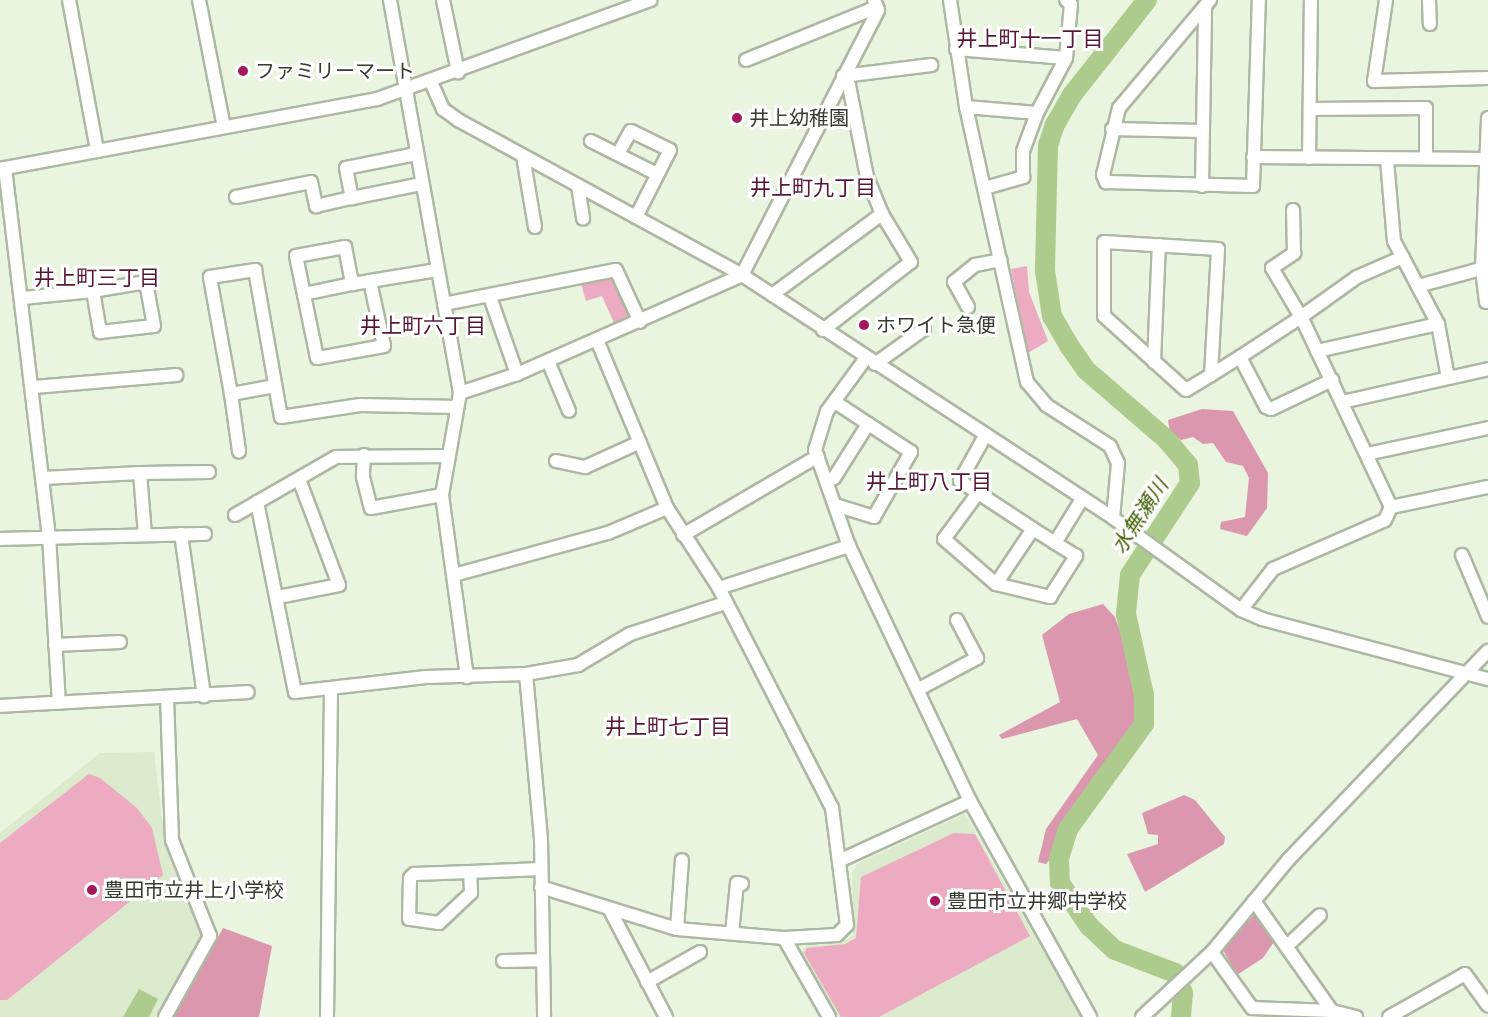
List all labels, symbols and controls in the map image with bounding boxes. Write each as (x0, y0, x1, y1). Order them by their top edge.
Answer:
district label: 井上町十一丁目 (957, 26, 1103, 52)
place label: ファミリーマート (255, 59, 415, 83)
marker: ファミリーマート (236, 64, 250, 78)
place label: 井上幼稚園 (749, 106, 849, 130)
marker: 井上幼稚園 (730, 111, 744, 125)
district label: 井上町九丁目 (750, 175, 876, 201)
district label: 井上町三丁目 (34, 265, 160, 291)
district label: 井上町六丁目 (360, 313, 486, 339)
place label: ホワイト急便 (876, 313, 996, 337)
marker: ホワイト急便 (857, 318, 871, 332)
district label: 井上町八丁目 (866, 469, 992, 495)
water label: 水無瀬川 (1107, 474, 1173, 558)
district label: 井上町七丁目 (605, 714, 731, 740)
place label: 豊田市立井上小学校 (104, 878, 284, 902)
marker: 豊田市立井上小学校 (85, 883, 99, 897)
place label: 豊田市立井郷中学校 (947, 889, 1127, 913)
marker: 豊田市立井郷中学校 (928, 894, 942, 908)

